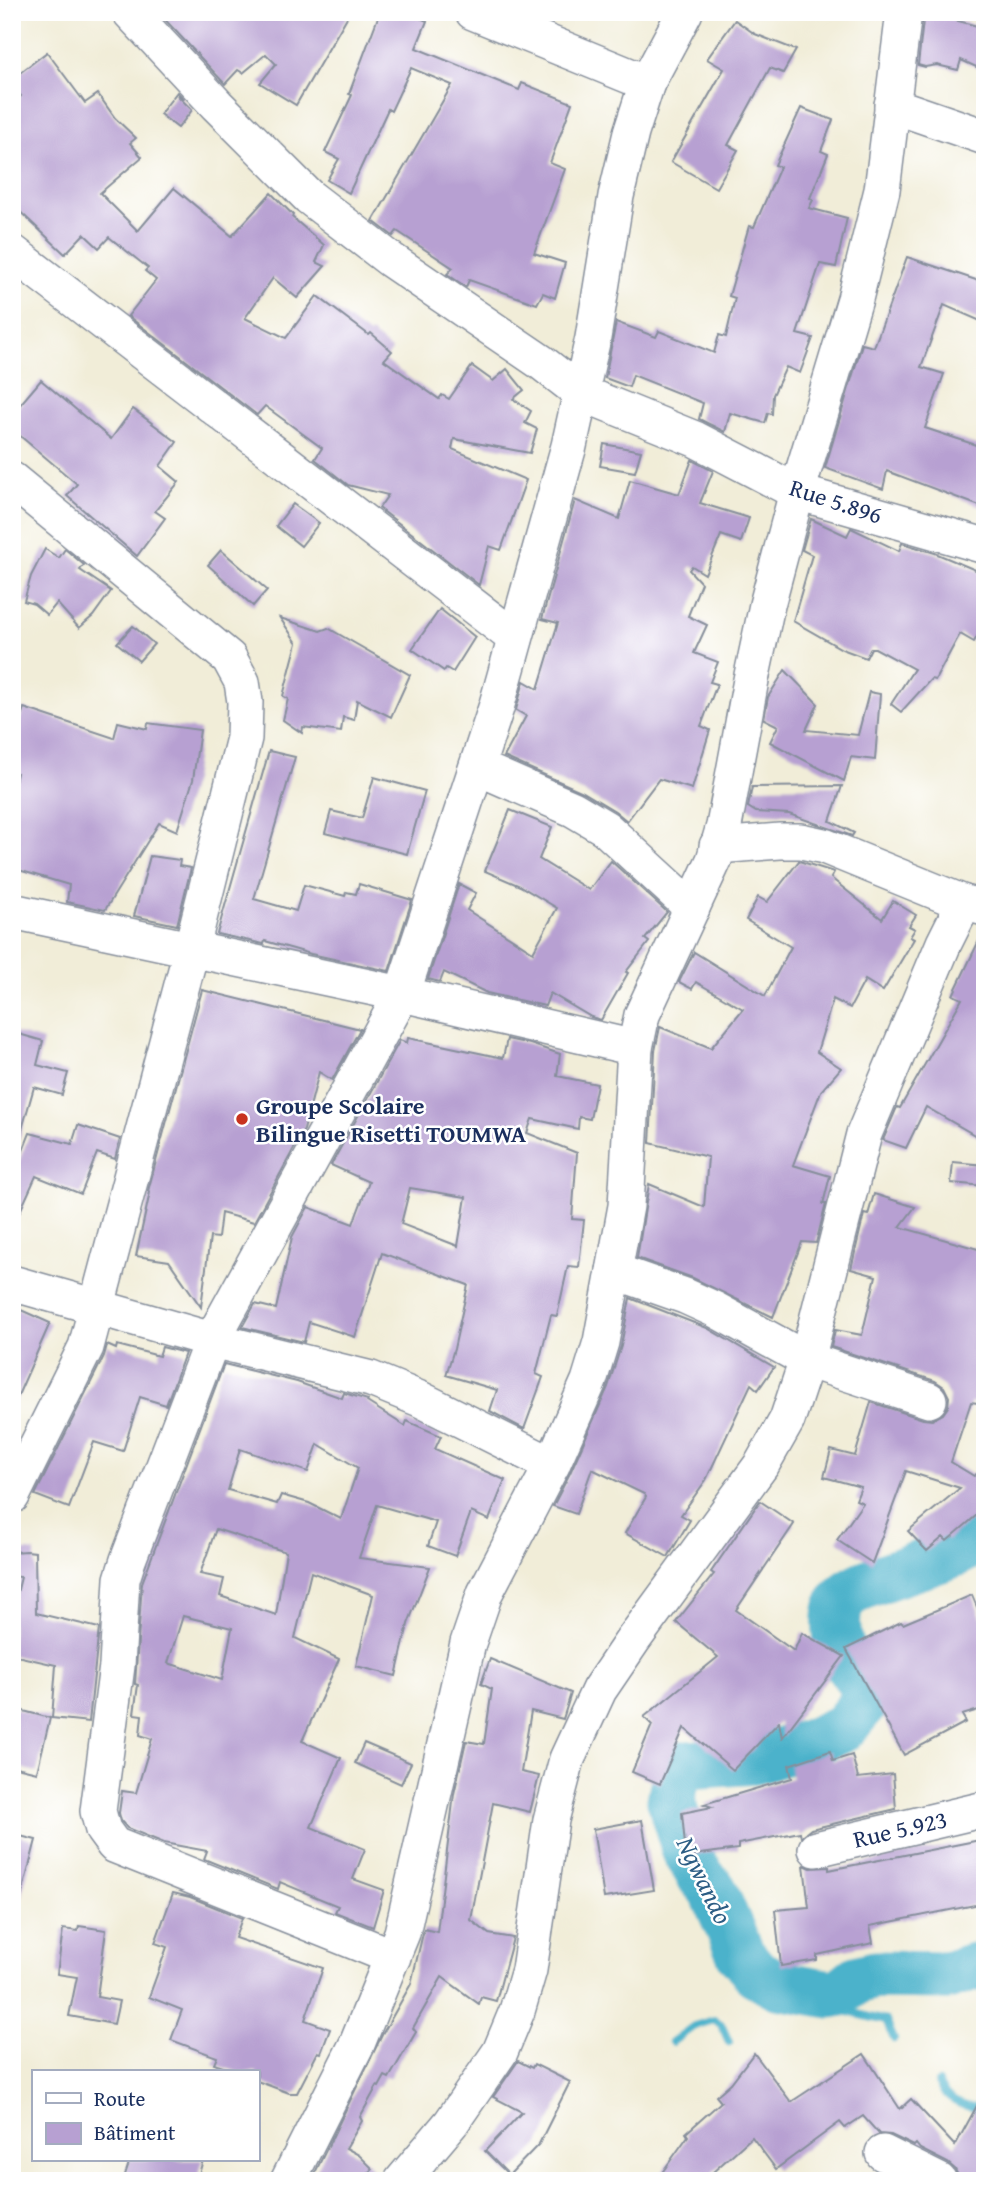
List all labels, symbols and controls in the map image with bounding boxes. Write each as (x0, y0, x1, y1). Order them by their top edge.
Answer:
street label: Rue 5.896 (785, 470, 887, 532)
place label: Groupe Scolaire Bilingue Risetti TOUMWA (256, 1088, 527, 1151)
marker: Groupe Scolaire Bilingue Risetti TOUMWA (234, 1111, 250, 1127)
street label: Rue 5.923 (850, 1801, 950, 1857)
water label: Ngwando (667, 1829, 743, 1930)
legend (32, 2070, 259, 2162)
text: Route (94, 2083, 146, 2114)
text: Bâtiment (94, 2117, 176, 2148)

